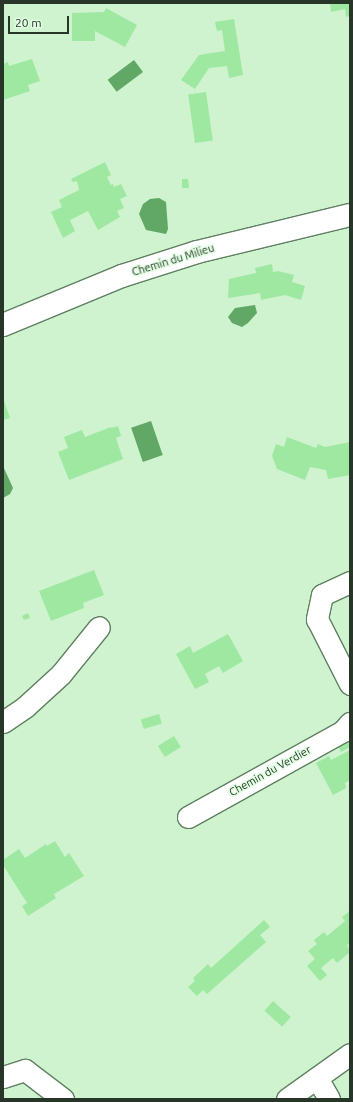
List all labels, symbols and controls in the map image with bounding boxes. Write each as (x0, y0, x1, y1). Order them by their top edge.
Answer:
scale bar (10, 8, 71, 34)
text: 20 m (15, 16, 42, 29)
street label: Chemin du Milieu (130, 241, 216, 279)
street label: Chemin du Verdier (227, 743, 313, 799)

